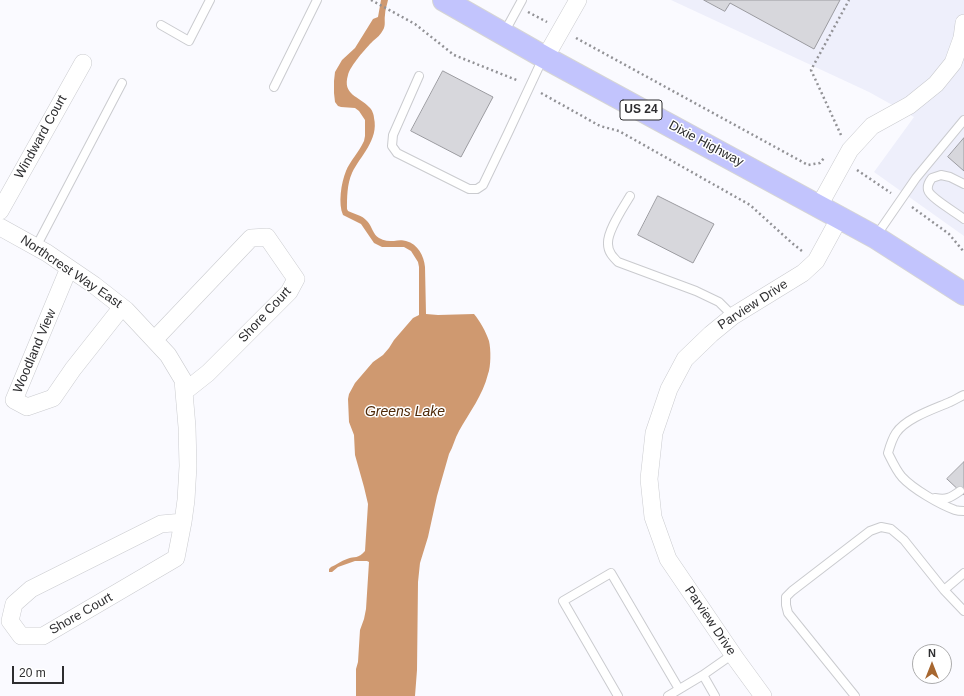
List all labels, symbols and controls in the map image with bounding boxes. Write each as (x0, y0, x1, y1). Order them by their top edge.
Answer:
street label: Windward Court (12, 92, 70, 182)
road number: US 24 (620, 100, 662, 120)
street label: Dixie Highway (666, 118, 746, 170)
street label: Northcrest Way East (17, 232, 125, 312)
street label: Parview Drive (715, 277, 791, 333)
street label: Shore Court (235, 284, 295, 346)
street label: Woodland View (10, 307, 60, 395)
water label: Greens Lake (365, 404, 445, 420)
street label: Parview Drive (681, 583, 739, 659)
street label: Shore Court (47, 590, 115, 638)
north arrow (912, 644, 952, 684)
text: N (928, 647, 936, 659)
scale bar (14, 658, 66, 684)
text: 20 m (19, 666, 46, 680)

